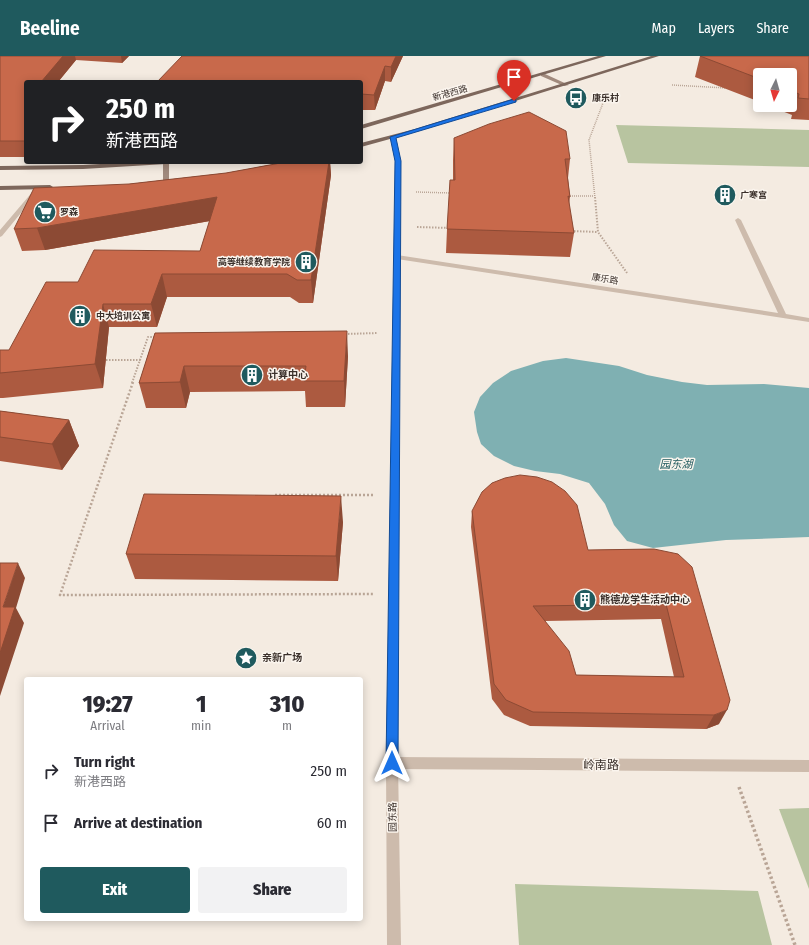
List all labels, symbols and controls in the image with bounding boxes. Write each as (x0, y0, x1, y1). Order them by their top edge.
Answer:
text: Beeline (20, 17, 80, 40)
text: Map (652, 20, 676, 37)
text: Layers (698, 20, 734, 37)
text: Share (756, 20, 789, 37)
pin (497, 60, 531, 101)
icon: arrive (503, 66, 525, 88)
north arrow (753, 68, 797, 112)
map controls (753, 68, 797, 112)
street label: 新港西路 (431, 83, 469, 103)
bus stop icon: 康乐村 (563, 85, 589, 111)
text: 250 m (106, 92, 175, 125)
place label: 康乐村 (592, 92, 619, 103)
icon: right (40, 96, 92, 148)
text: 新港西路 (106, 130, 178, 152)
building icon: 广寒宫 (712, 182, 738, 208)
place label: 广寒宫 (740, 190, 767, 200)
supermarket icon: 罗森 (32, 199, 58, 225)
place label: 罗森 (60, 207, 78, 217)
building icon: 高等继续教育学院 (293, 249, 319, 275)
place label: 高等继续教育学院 (218, 256, 290, 267)
street label: 康乐路 (591, 272, 619, 286)
building icon: 中大培训公寓 (67, 303, 93, 329)
place label: 中大培训公寓 (96, 310, 150, 321)
building icon: 计算中心 (239, 362, 265, 388)
place label: 计算中心 (268, 369, 308, 381)
water label: 园东湖 (660, 458, 694, 471)
building icon: 熊德龙学生活动中心 (572, 587, 598, 613)
place label: 熊德龙学生活动中心 (600, 593, 690, 606)
place icon: 亲新广场 (233, 645, 259, 671)
place label: 亲新广场 (262, 652, 302, 664)
text: 19:27 (82, 690, 133, 718)
text: 1 (196, 690, 206, 718)
text: 310 (270, 690, 304, 718)
text: Arrival (90, 718, 125, 733)
text: min (191, 718, 211, 733)
text: m (282, 718, 292, 733)
position arrow (371, 742, 413, 784)
text: Turn right (74, 753, 135, 771)
street label: 岭南路 (583, 758, 619, 772)
icon: right (40, 760, 62, 782)
text: 250 m (311, 762, 347, 780)
text: 新港西路 (74, 774, 126, 789)
street label: 园东路 (387, 802, 399, 832)
icon: arrive (40, 812, 62, 834)
text: Arrive at destination (74, 814, 202, 832)
text: 60 m (317, 814, 347, 832)
button: Exit (40, 867, 190, 913)
button: Share (198, 867, 347, 913)

